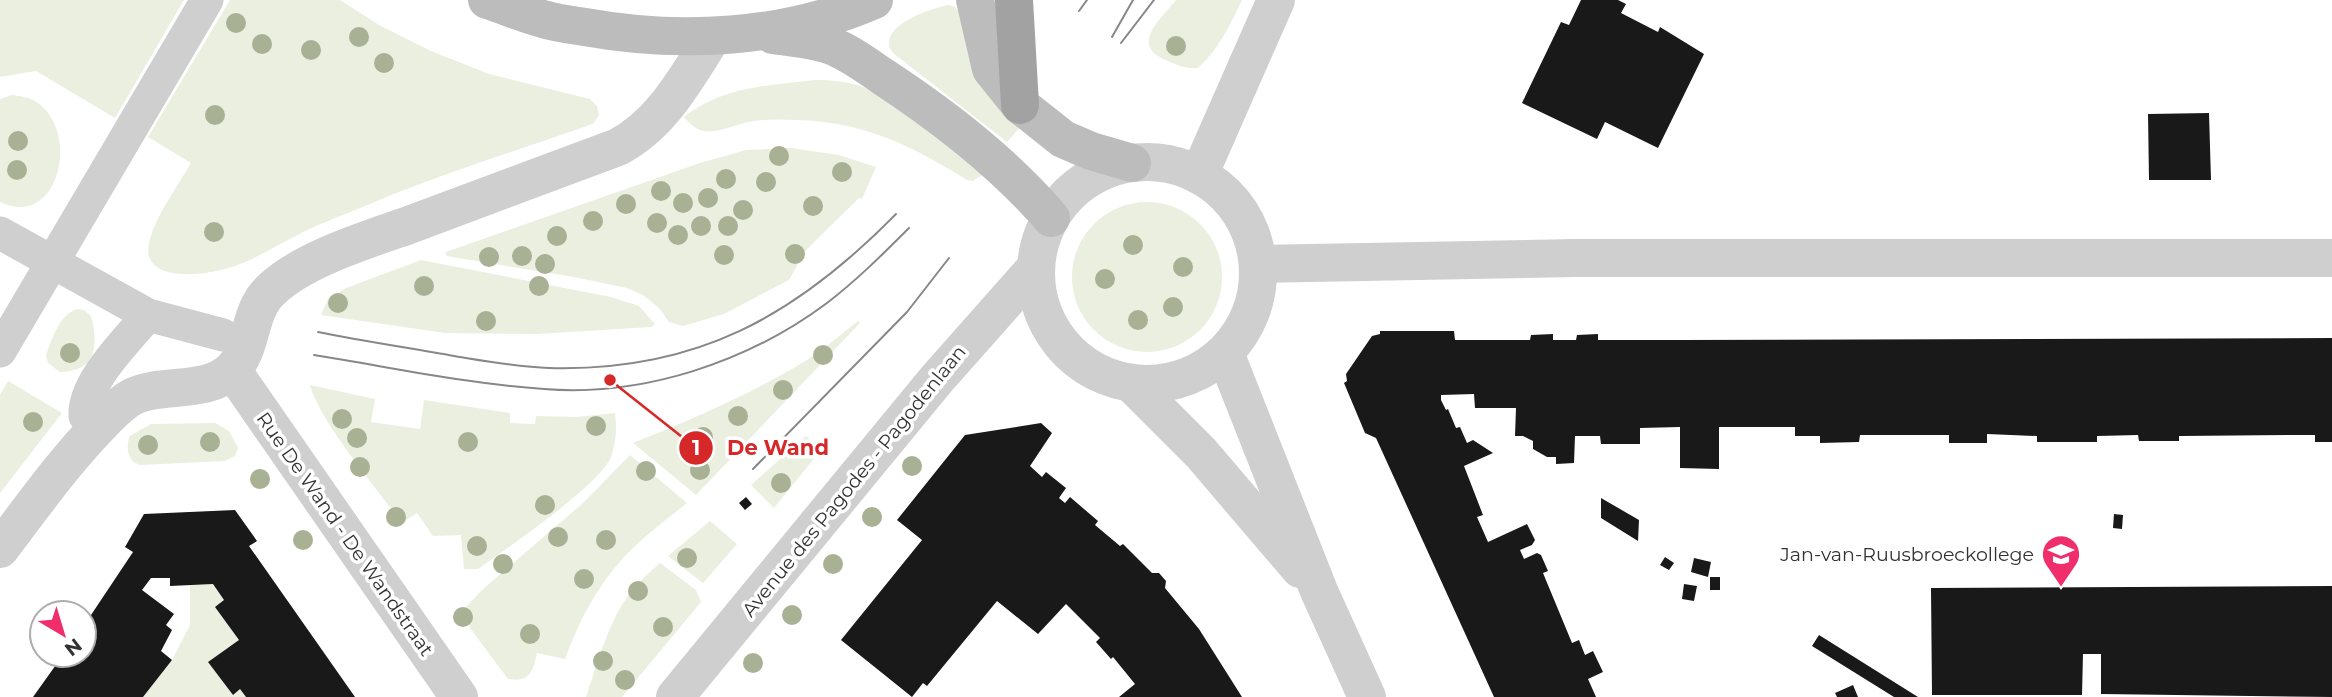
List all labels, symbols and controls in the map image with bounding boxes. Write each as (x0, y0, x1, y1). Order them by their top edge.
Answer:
street label: Avenue des Pagodes - Pagodenlaan (737, 341, 971, 621)
street label: Rue De Wand - De Wandstraat (252, 408, 438, 661)
callout: De Wand (678, 427, 843, 469)
text: 1 (692, 435, 700, 460)
text: De Wand (727, 435, 829, 460)
school or university icon: Jan-van-Ruusbroeckollege (2040, 533, 2082, 588)
place label: Jan-van-Ruusbroeckollege (1779, 543, 2034, 566)
north arrow (28, 599, 98, 669)
text: N (60, 633, 86, 661)

